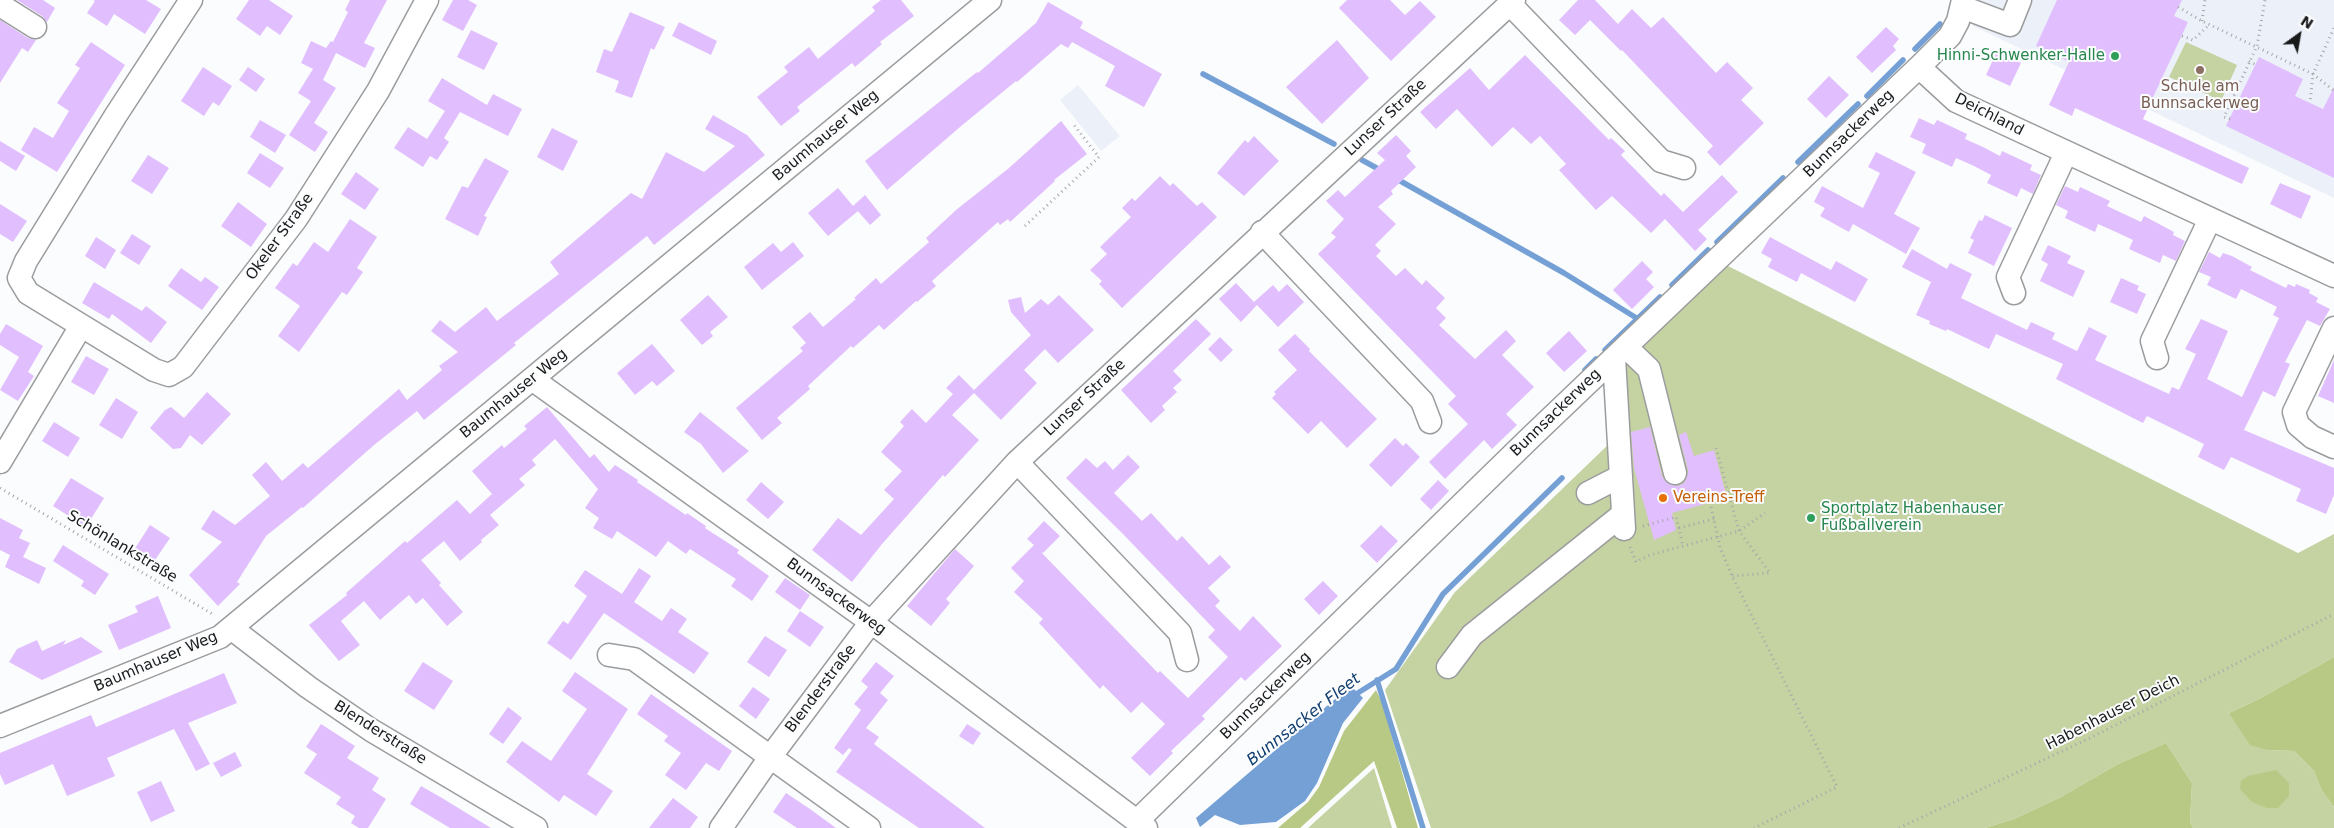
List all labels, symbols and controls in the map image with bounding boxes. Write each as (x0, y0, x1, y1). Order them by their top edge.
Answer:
north arrow (2274, 10, 2324, 60)
text: N (2298, 12, 2316, 32)
place label: Hinni-Schwenker-Halle (1937, 47, 2105, 65)
marker: Hinni-Schwenker-Halle (2109, 50, 2121, 62)
marker: Schule am Bunnsackerweg (2194, 64, 2206, 76)
street label: Lunser Straße (1342, 76, 1430, 160)
place label: Schule am Bunnsackerweg (2141, 78, 2259, 113)
street label: Bunnsackerweg (1800, 86, 1898, 182)
street label: Baumhauser Weg (769, 87, 883, 185)
street label: Deichland (1951, 90, 2027, 140)
street label: Okeler Straße (242, 190, 318, 284)
street label: Baumhauser Weg (457, 345, 571, 443)
street label: Lunser Straße (1041, 356, 1129, 440)
street label: Bunnsackerweg (1507, 365, 1605, 461)
place label: Vereins-Treff (1673, 489, 1764, 507)
marker: Vereins-Treff (1657, 492, 1669, 504)
place label: Sportplatz Habenhauser Fußballverein (1821, 500, 2003, 535)
street label: Schönlankstraße (64, 507, 180, 587)
marker: Sportplatz Habenhauser Fußballverein (1805, 512, 1817, 524)
street label: Bunnsackerweg (783, 555, 889, 639)
street label: Baumhauser Weg (92, 628, 220, 696)
street label: Blenderstraße (782, 641, 860, 737)
street label: Bunnsackerweg (1217, 648, 1315, 744)
water label: Bunnsacker Fleet (1243, 670, 1365, 770)
street label: Habenhauser Deich (2043, 671, 2183, 755)
street label: Blenderstraße (330, 697, 430, 769)

